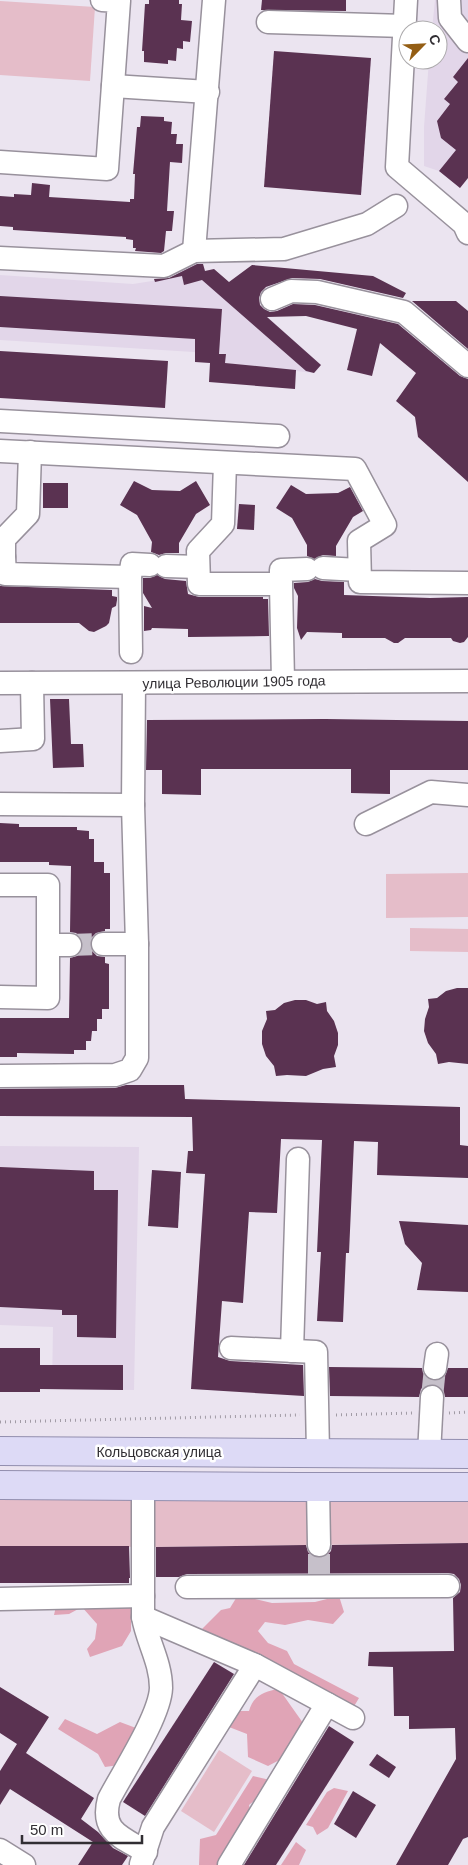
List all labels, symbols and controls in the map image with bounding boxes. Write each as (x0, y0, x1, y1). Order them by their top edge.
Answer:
north arrow (398, 20, 448, 70)
text: С (426, 32, 444, 48)
street label: улица Революции 1905 года (142, 672, 326, 692)
street label: Кольцовская улица (96, 1444, 222, 1460)
scale bar (22, 1812, 142, 1844)
text: 50 m (30, 1821, 63, 1838)

